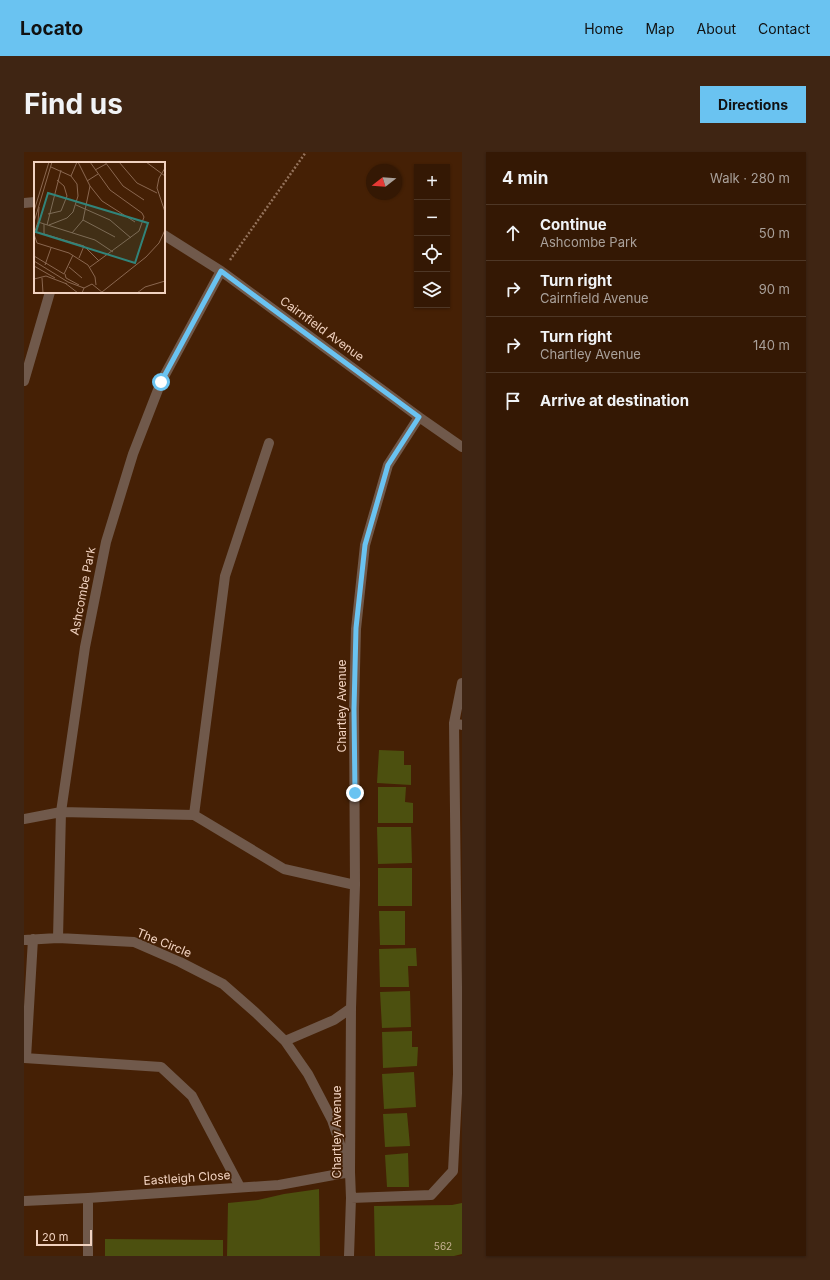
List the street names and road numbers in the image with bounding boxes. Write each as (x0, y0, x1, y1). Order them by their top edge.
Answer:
street label: Cairnfield Avenue (277, 293, 367, 364)
street label: Ashcombe Park (67, 545, 99, 636)
street label: Chartley Avenue (334, 659, 349, 753)
street label: The Circle (135, 925, 194, 960)
street label: Chartley Avenue (329, 1085, 344, 1179)
street label: Eastleigh Close (143, 1167, 231, 1188)

